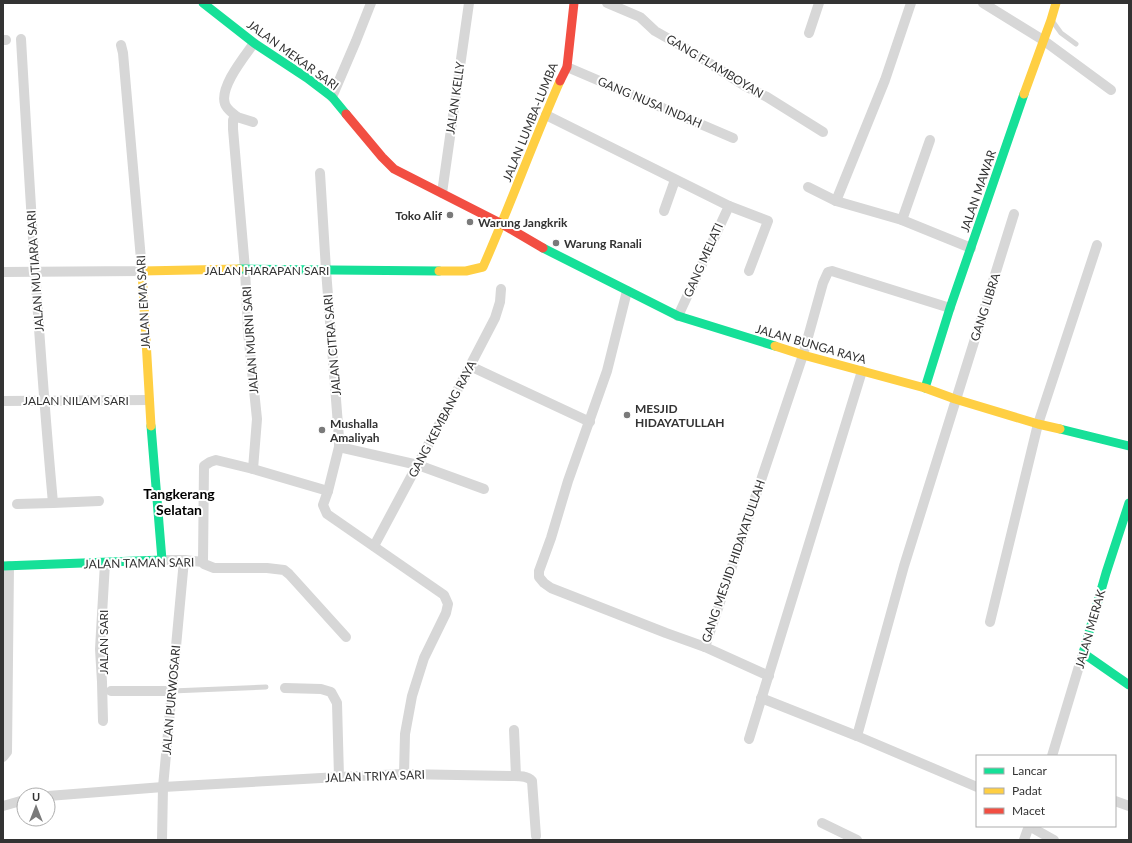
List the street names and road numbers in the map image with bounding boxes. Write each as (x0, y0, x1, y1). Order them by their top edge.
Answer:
street label: JALAN MEKAR SARI (244, 17, 342, 93)
street label: GANG FLAMBOYAN (664, 31, 766, 101)
street label: JALAN LUMBA-LUMBA (499, 59, 561, 184)
street label: JALAN KELLY (442, 60, 468, 135)
street label: GANG NUSA INDAH (596, 73, 704, 131)
street label: JALAN MAWAR (957, 147, 999, 234)
street label: JALAN MUTIARA SARI (23, 210, 47, 332)
street label: GANG MELATI (680, 221, 726, 299)
street label: JALAN EMA SARI (133, 255, 153, 349)
street label: JALAN HARAPAN SARI (205, 263, 329, 278)
street label: GANG LIBRA (967, 270, 1003, 343)
street label: JALAN MURNI SARI (239, 286, 261, 394)
street label: JALAN CITRA SARI (320, 294, 344, 396)
street label: JALAN BUNGA RAYA (754, 321, 869, 367)
street label: GANG KEMBANG RAYA (405, 357, 480, 480)
street label: JALAN NILAM SARI (23, 393, 129, 408)
street label: GANG MESJID HIDAYATULLAH (698, 478, 768, 644)
street label: JALAN TAMAN SARI (84, 555, 194, 571)
street label: JALAN MERAK (1072, 588, 1108, 670)
street label: JALAN SARI (96, 610, 111, 674)
street label: JALAN PURWOSARI (159, 644, 183, 756)
street label: JALAN TRIYA SARI (325, 767, 425, 785)

